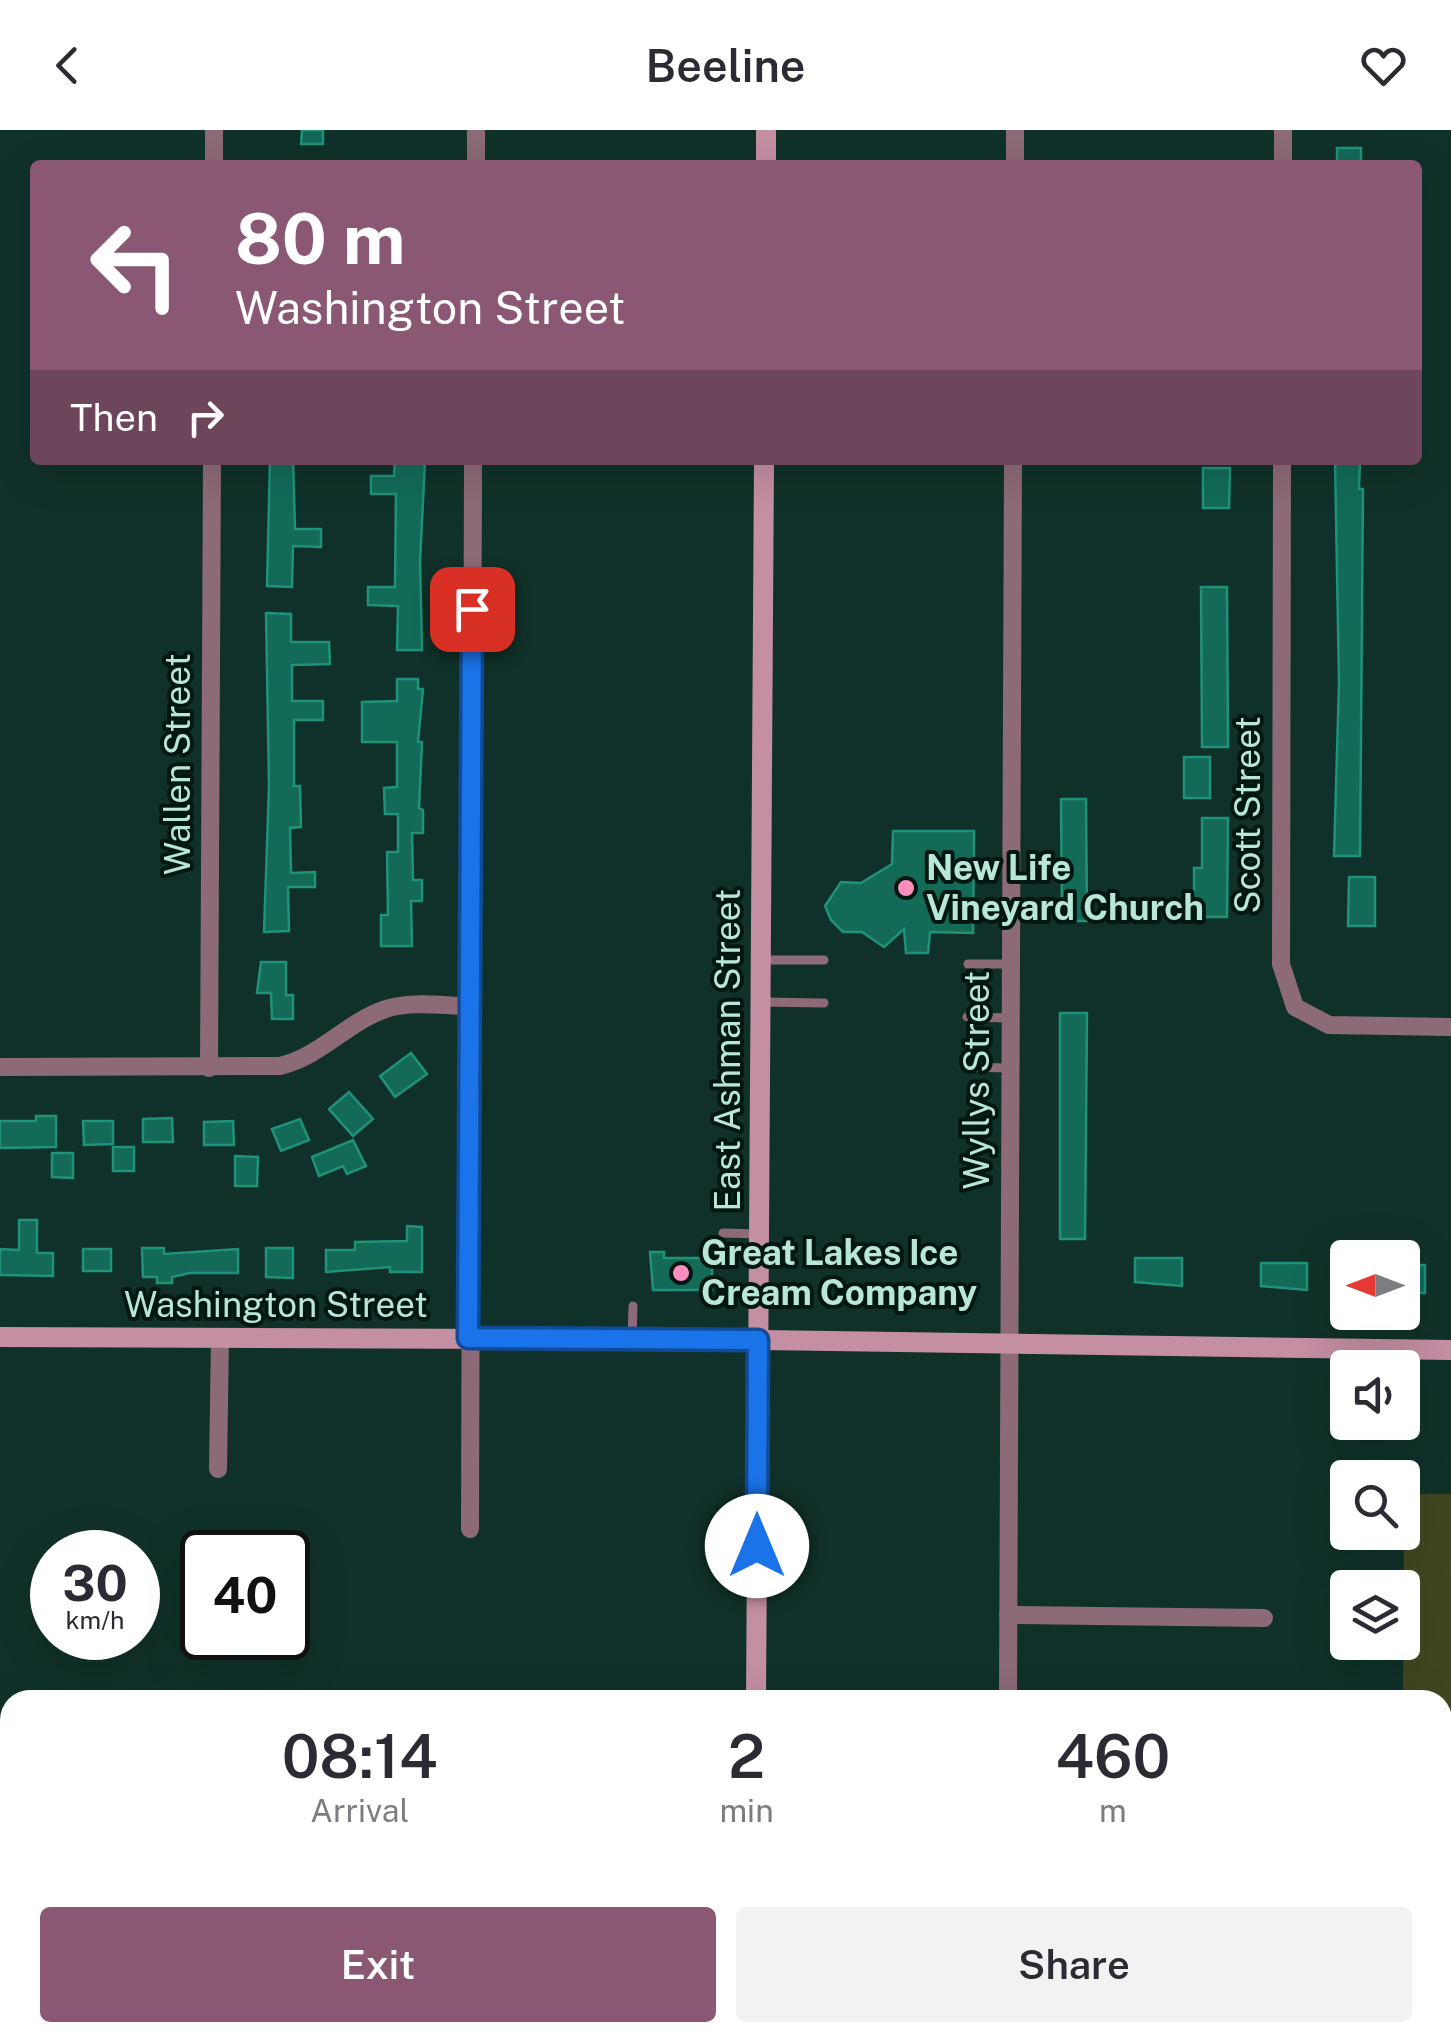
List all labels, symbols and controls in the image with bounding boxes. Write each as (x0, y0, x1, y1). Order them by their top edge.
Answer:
icon: back (40, 38, 95, 93)
icon: heart (1356, 38, 1411, 93)
text: Beeline (645, 39, 806, 92)
text: 80 m (235, 197, 405, 280)
icon: left (70, 200, 200, 330)
text: Washington Street (235, 281, 626, 334)
icon: right (178, 390, 233, 445)
text: Then (70, 395, 158, 440)
pin (430, 567, 515, 652)
icon: arrive (445, 582, 500, 637)
street label: Wallen Street (157, 653, 198, 875)
street label: Scott Street (1227, 716, 1268, 914)
place label: New Life Vineyard Church (926, 847, 1204, 928)
marker: New Life Vineyard Church (895, 877, 917, 899)
street label: East Ashman Street (707, 889, 748, 1211)
street label: Wyllys Street (956, 971, 997, 1189)
place label: Great Lakes Ice Cream Company (701, 1232, 977, 1313)
north arrow (1330, 1240, 1420, 1330)
map controls (1330, 1240, 1420, 1660)
marker: Great Lakes Ice Cream Company (670, 1262, 692, 1284)
street label: Washington Street (124, 1284, 428, 1325)
button: sound (1330, 1350, 1420, 1440)
button: search (1330, 1460, 1420, 1550)
position arrow (705, 1494, 809, 1598)
speed limit sign: 40 (180, 1530, 310, 1660)
text: 30 (62, 1553, 128, 1612)
button: layers (1330, 1570, 1420, 1660)
text: km/h (66, 1605, 124, 1635)
text: 08:14 (282, 1721, 438, 1792)
text: 2 (728, 1721, 765, 1792)
text: 460 (1055, 1721, 1170, 1792)
text: Arrival (310, 1792, 409, 1829)
text: min (719, 1792, 774, 1829)
text: m (1099, 1792, 1127, 1829)
button: Exit (40, 1907, 716, 2022)
button: Share (736, 1907, 1412, 2022)

